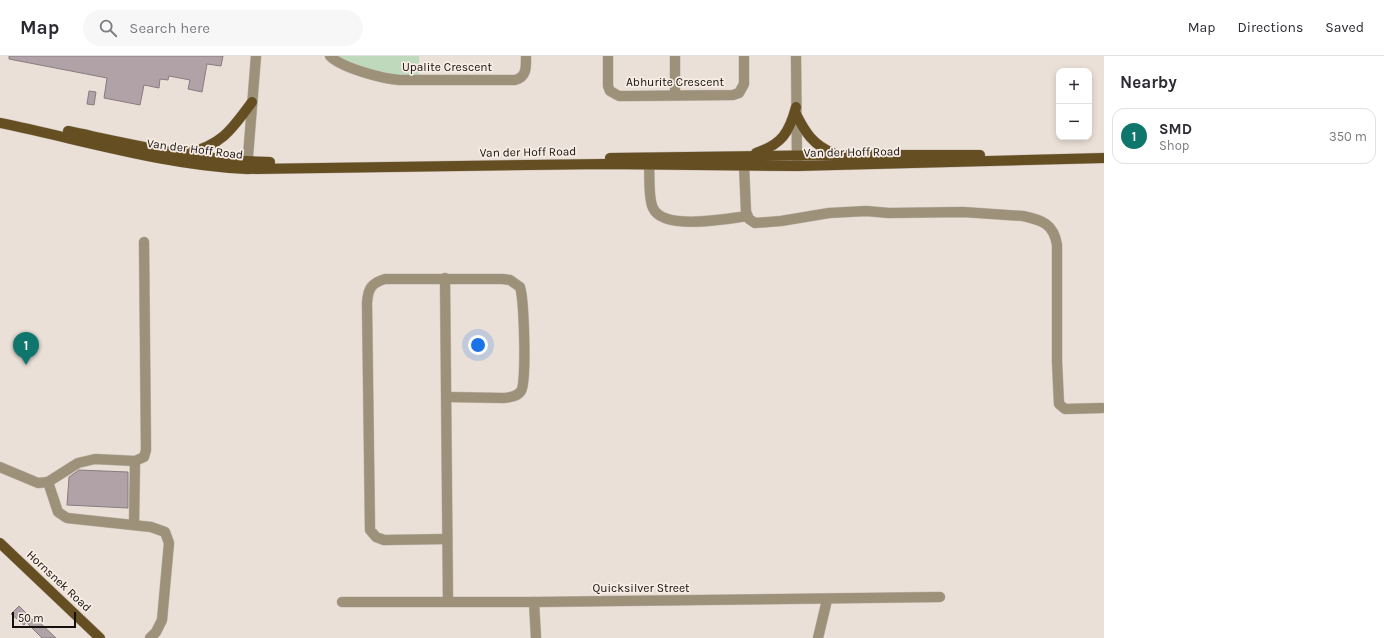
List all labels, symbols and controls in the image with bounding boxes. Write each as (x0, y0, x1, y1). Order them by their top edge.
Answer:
search box (83, 10, 363, 46)
text: Map (20, 17, 59, 39)
icon: search (97, 17, 119, 39)
text: Search here (129, 19, 210, 37)
text: Map (1188, 19, 1216, 36)
text: Directions (1238, 19, 1303, 36)
text: Saved (1325, 19, 1364, 36)
street label: Upalite Crescent (402, 60, 493, 74)
map controls (1056, 68, 1092, 140)
button: + (1056, 68, 1092, 104)
text: Nearby (1120, 72, 1177, 92)
street label: Abhurite Crescent (626, 75, 725, 89)
button: − (1056, 104, 1092, 140)
text: SMD (1159, 120, 1192, 138)
text: 1 (1132, 129, 1136, 144)
text: 350 m (1329, 129, 1367, 144)
street label: Van der Hoff Road (146, 136, 244, 162)
text: Shop (1159, 138, 1189, 153)
street label: Van der Hoff Road (479, 144, 577, 160)
street label: Van der Hoff Road (803, 144, 901, 160)
pin: 1 (13, 332, 39, 365)
your location (468, 335, 488, 355)
street label: Hornsnek Road (24, 548, 94, 614)
street label: Quicksilver Street (592, 581, 690, 595)
scale bar (12, 610, 76, 629)
text: 50 m (18, 612, 44, 625)

